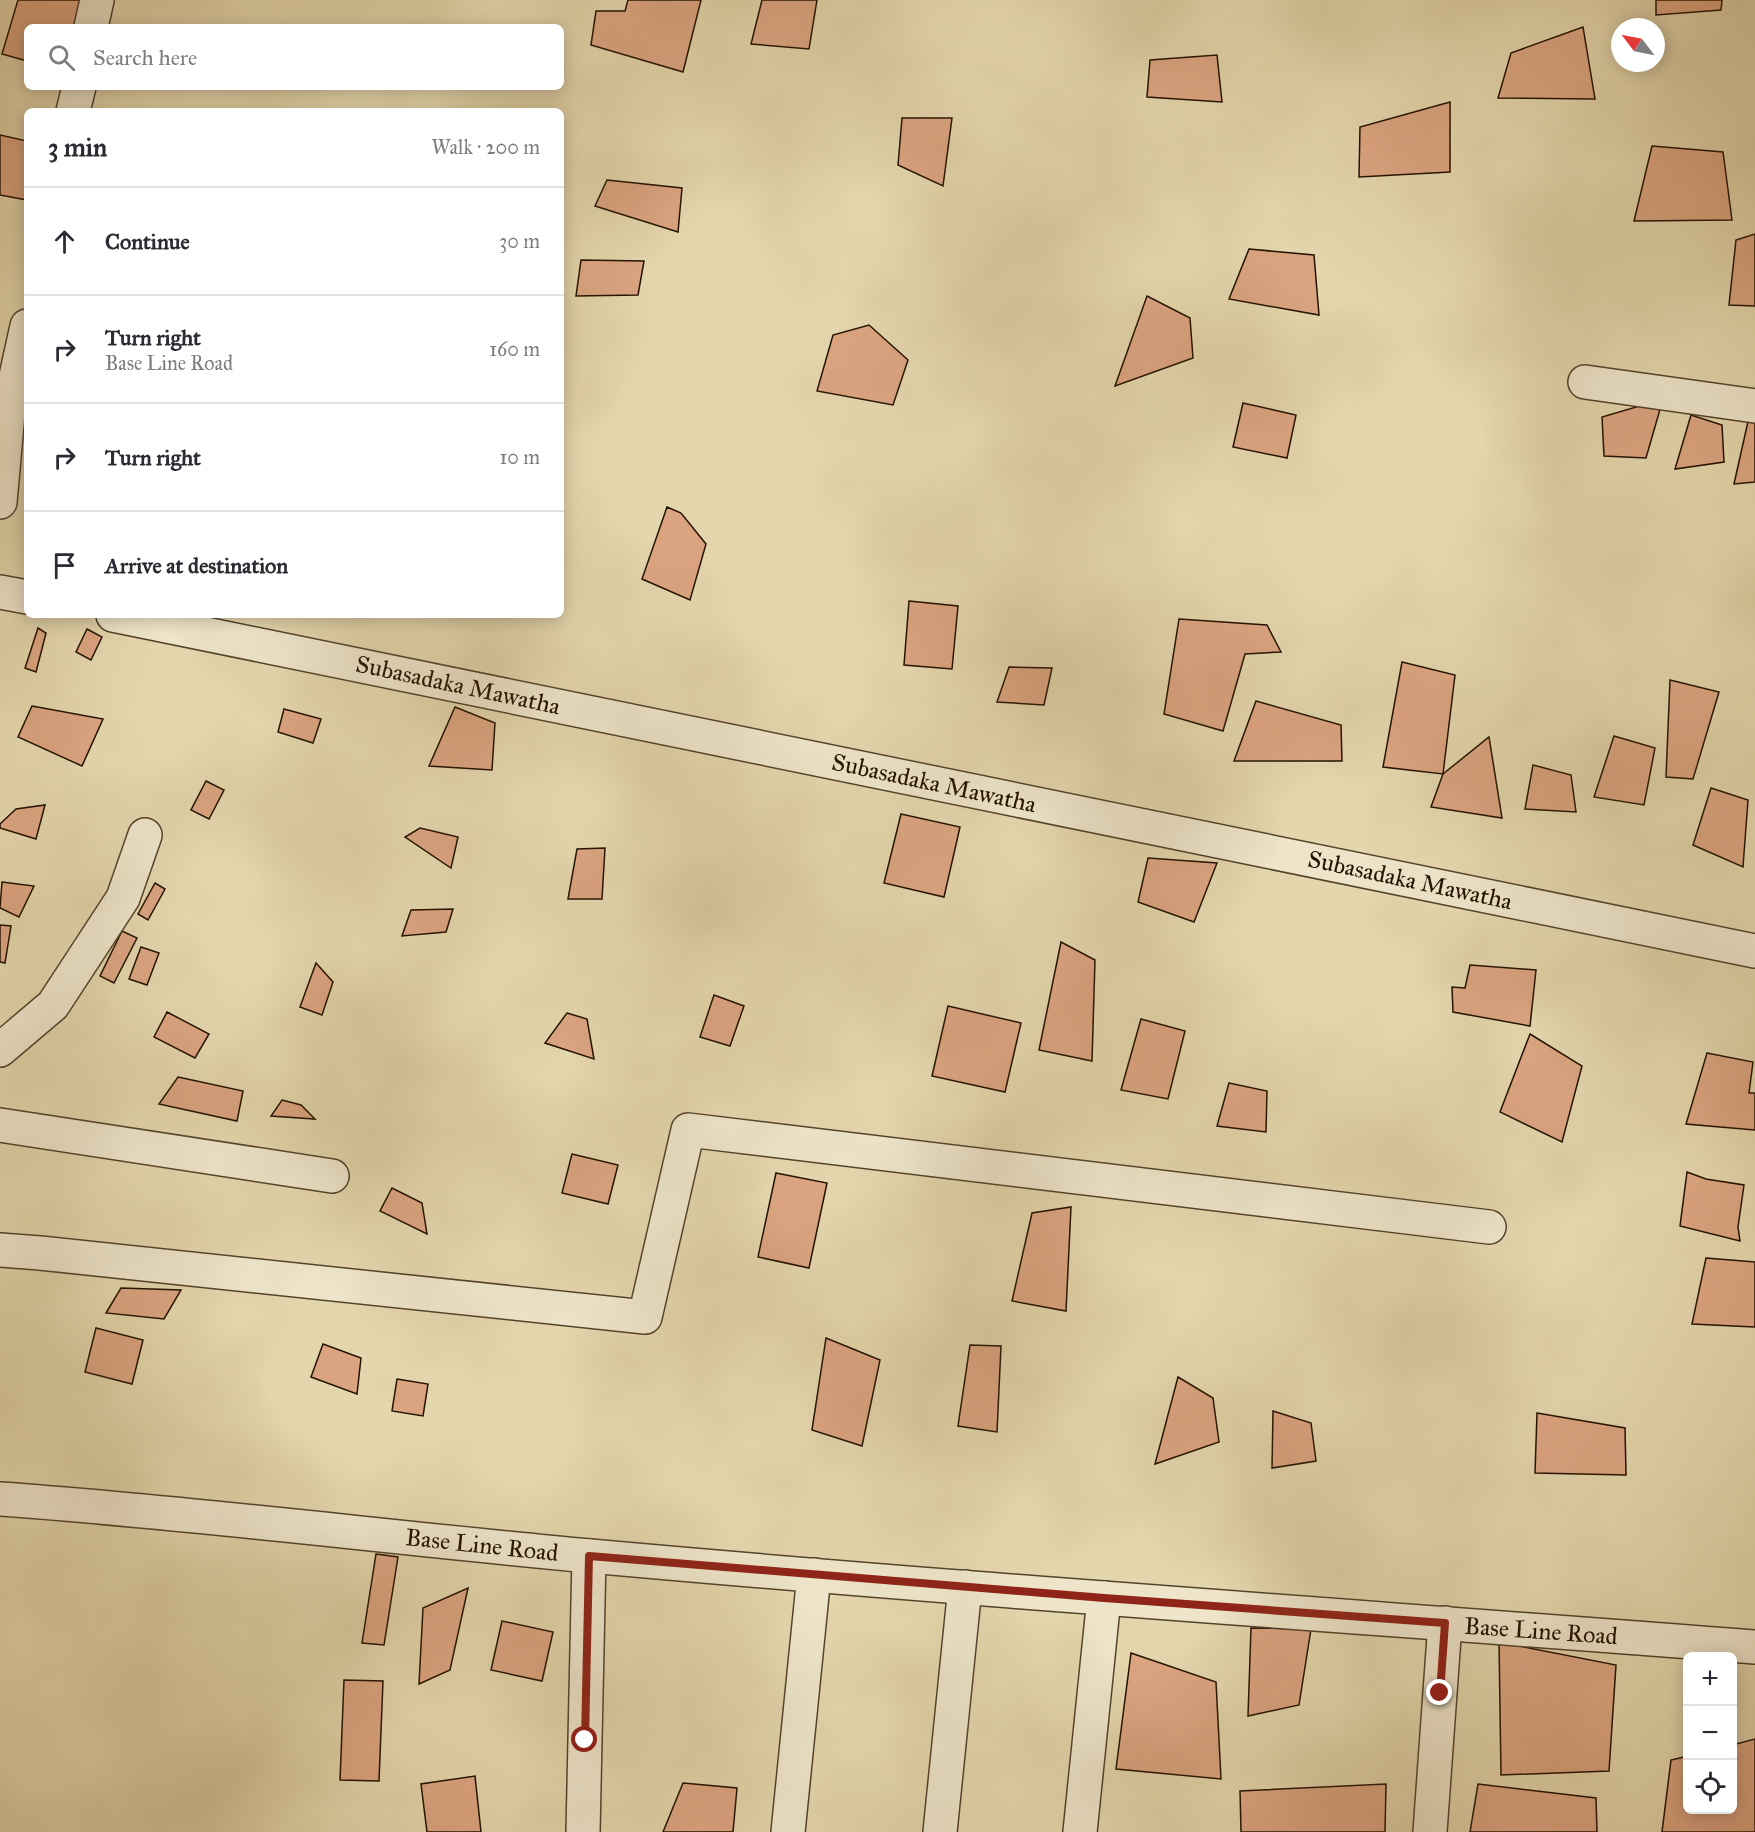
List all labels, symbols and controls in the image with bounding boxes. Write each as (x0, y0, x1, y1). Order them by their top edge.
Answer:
north arrow (1611, 18, 1665, 72)
search box (24, 24, 564, 90)
icon: search (45, 41, 78, 74)
text: Search here (93, 44, 197, 71)
text: 3 min (48, 131, 107, 163)
text: Walk · 200 m (432, 135, 540, 159)
icon: ahead (48, 225, 81, 258)
text: Continue (105, 228, 190, 255)
text: 30 m (499, 229, 540, 253)
text: Turn right (105, 324, 201, 351)
icon: right (48, 333, 81, 366)
text: 160 m (489, 337, 540, 361)
text: Base Line Road (105, 351, 233, 375)
icon: right (48, 441, 81, 474)
text: Turn right (105, 444, 201, 471)
text: 10 m (499, 445, 540, 469)
icon: arrive (48, 549, 81, 582)
text: Arrive at destination (105, 552, 288, 579)
street label: Subasadaka Mawatha (353, 649, 564, 722)
street label: Subasadaka Mawatha (829, 747, 1040, 820)
street label: Subasadaka Mawatha (1305, 844, 1516, 917)
street label: Base Line Road (404, 1522, 560, 1568)
street label: Base Line Road (1463, 1611, 1619, 1651)
map controls (1683, 1652, 1737, 1814)
button: + (1683, 1652, 1737, 1706)
route end (1426, 1679, 1452, 1705)
button: − (1683, 1706, 1737, 1760)
route start (571, 1726, 597, 1752)
button: locate (1683, 1760, 1737, 1814)

